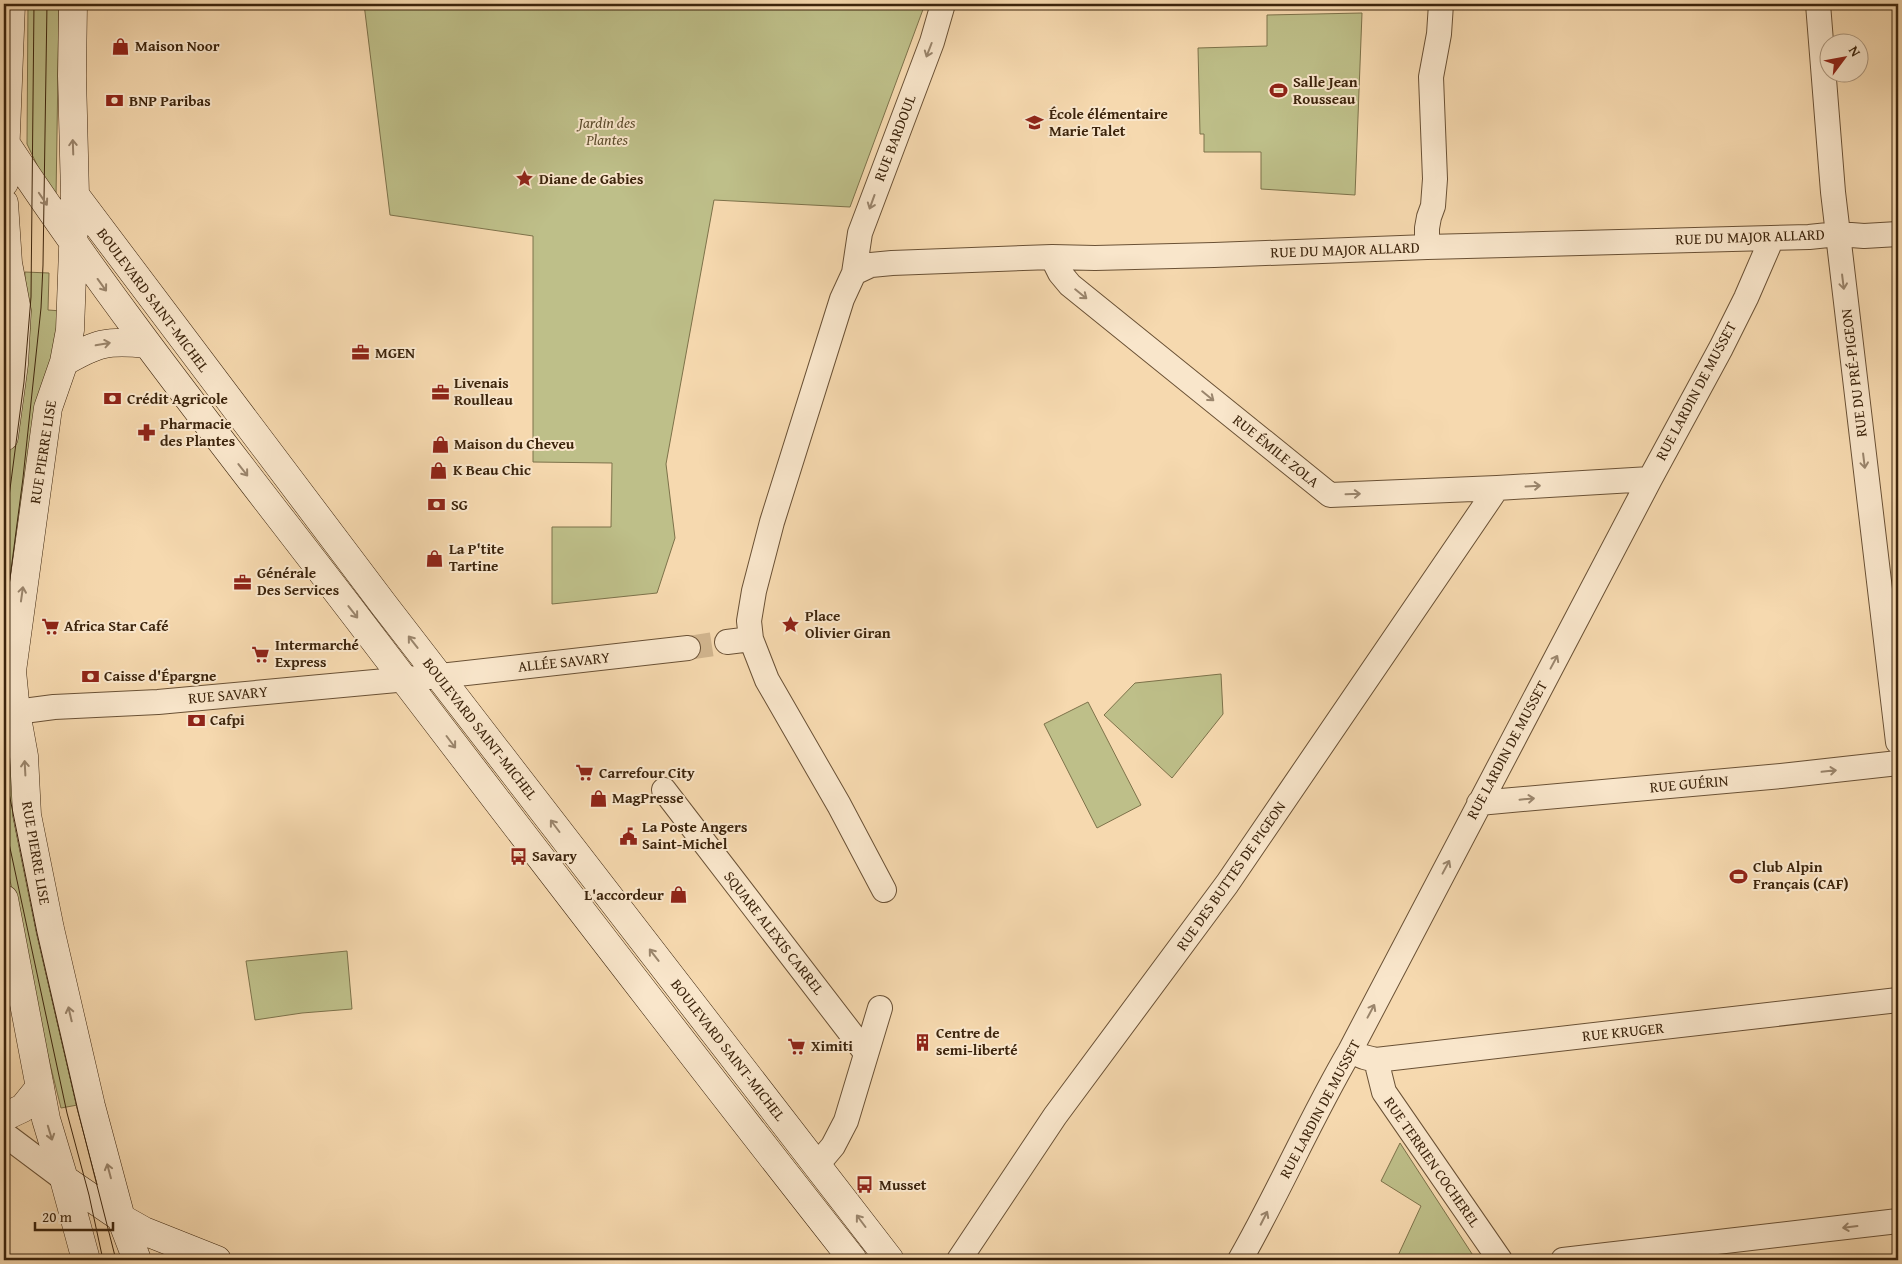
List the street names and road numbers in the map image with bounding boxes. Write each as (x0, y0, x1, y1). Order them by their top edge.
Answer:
street label: RUE BARDOUL (868, 91, 921, 184)
street label: BOULEVARD SAINT-MICHEL (92, 223, 215, 377)
street label: RUE DU MAJOR ALLARD (1675, 223, 1825, 250)
street label: RUE DU MAJOR ALLARD (1270, 236, 1420, 263)
street label: RUE DU PRÉ-PIGEON (1835, 307, 1872, 438)
street label: RUE LARDIN DE MUSSET (1650, 317, 1741, 464)
street label: RUE PIERRE LISE (24, 398, 61, 505)
street label: RUE ÉMILE ZOLA (1229, 409, 1324, 492)
street label: ALLÉE SAVARY (517, 646, 611, 677)
street label: BOULEVARD SAINT-MICHEL (418, 653, 543, 805)
street label: RUE LARDIN DE MUSSET (1461, 676, 1552, 823)
street label: RUE SAVARY (187, 681, 269, 708)
street label: RUE GUÉRIN (1649, 770, 1729, 797)
street label: RUE DES BUTTES DE PIGEON (1171, 797, 1290, 955)
street label: RUE PIERRE LISE (17, 800, 56, 907)
street label: SQUARE ALEXIS CARREL (719, 866, 830, 999)
street label: BOULEVARD SAINT-MICHEL (666, 974, 791, 1126)
street label: RUE KRUGER (1581, 1017, 1665, 1046)
street label: RUE LARDIN DE MUSSET (1274, 1035, 1365, 1182)
street label: RUE TERRIEN COCHEREL (1380, 1092, 1486, 1232)

